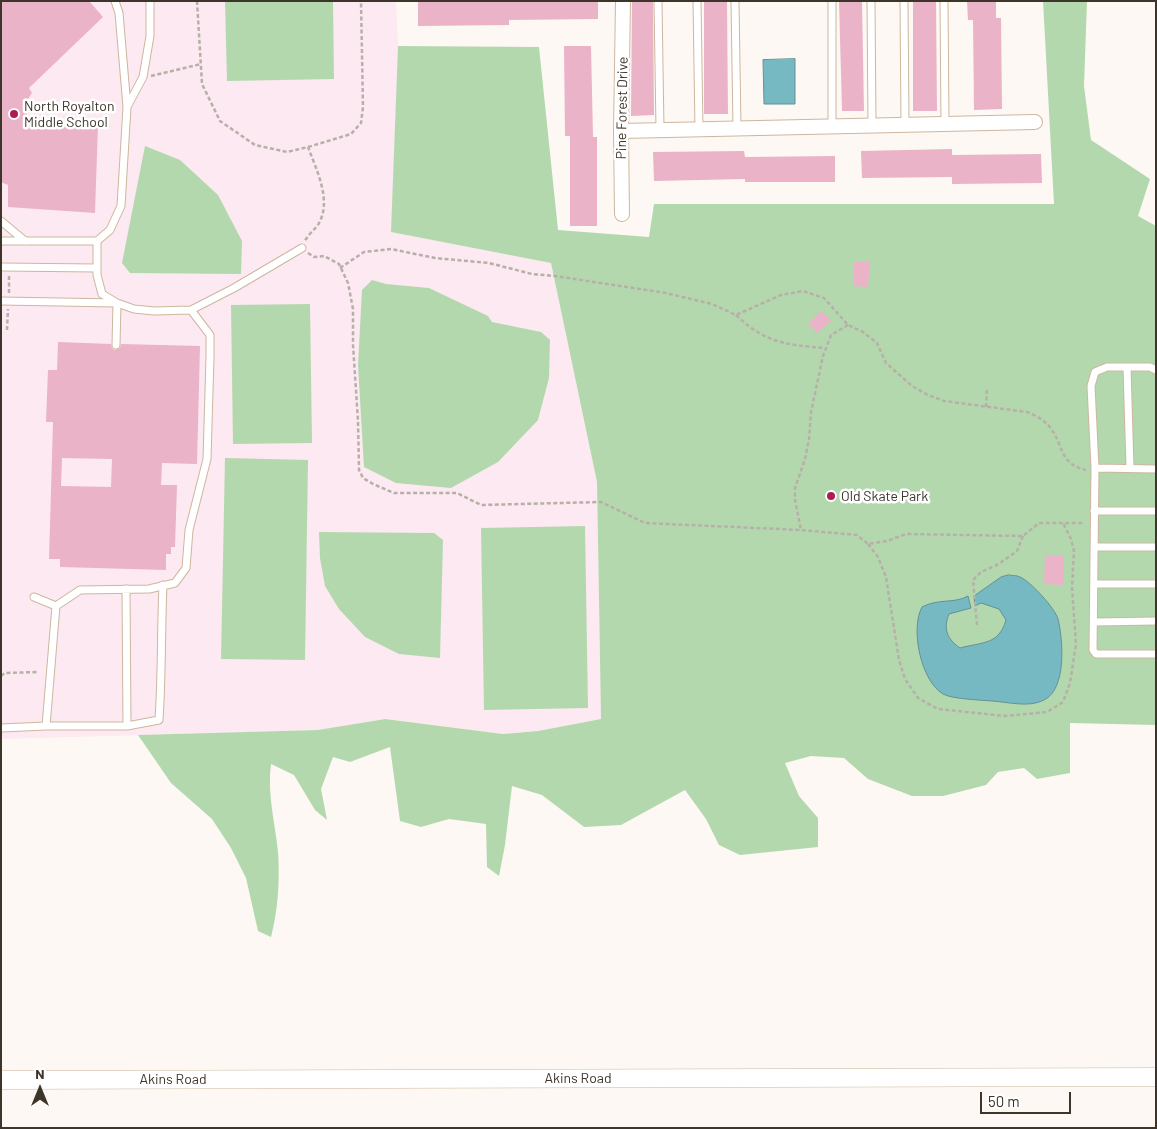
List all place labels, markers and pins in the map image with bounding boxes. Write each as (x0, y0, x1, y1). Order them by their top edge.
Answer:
place label: North Royalton Middle School (24, 98, 114, 130)
marker: North Royalton Middle School (8, 108, 20, 120)
place label: Old Skate Park (841, 488, 928, 504)
marker: Old Skate Park (825, 490, 837, 502)

